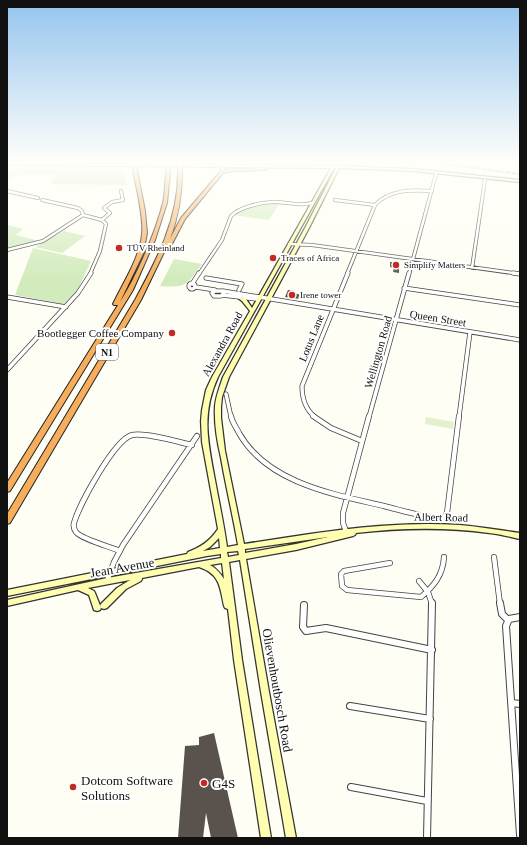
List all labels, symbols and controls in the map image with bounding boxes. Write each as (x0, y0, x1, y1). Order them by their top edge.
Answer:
marker: TÜV Rheinland (114, 243, 124, 253)
place label: TÜV Rheinland (127, 243, 185, 253)
marker: Traces of Africa (268, 253, 278, 263)
place label: Traces of Africa (281, 253, 339, 263)
marker: Simplify Matters (391, 260, 401, 270)
place label: Simplify Matters (404, 260, 466, 270)
marker: Irene tower (287, 290, 297, 300)
place label: Irene tower (300, 290, 341, 300)
street label: Queen Street (409, 308, 467, 328)
street label: Alexandra Road (199, 309, 245, 378)
street label: Lotus Lane (296, 313, 326, 363)
street label: Wellington Road (362, 314, 394, 389)
place label: Bootlegger Coffee Company (37, 327, 164, 339)
marker: Bootlegger Coffee Company (167, 328, 177, 338)
road number: N1 (96, 344, 118, 360)
street label: Albert Road (414, 511, 469, 523)
street label: Jean Avenue (89, 554, 156, 581)
street label: Olievenhoutbosch Road (259, 627, 296, 754)
place label: Dotcom Software Solutions (81, 773, 173, 803)
place label: G4S (212, 776, 235, 791)
marker: G4S (199, 778, 209, 788)
marker: Dotcom Software Solutions (68, 782, 78, 792)

